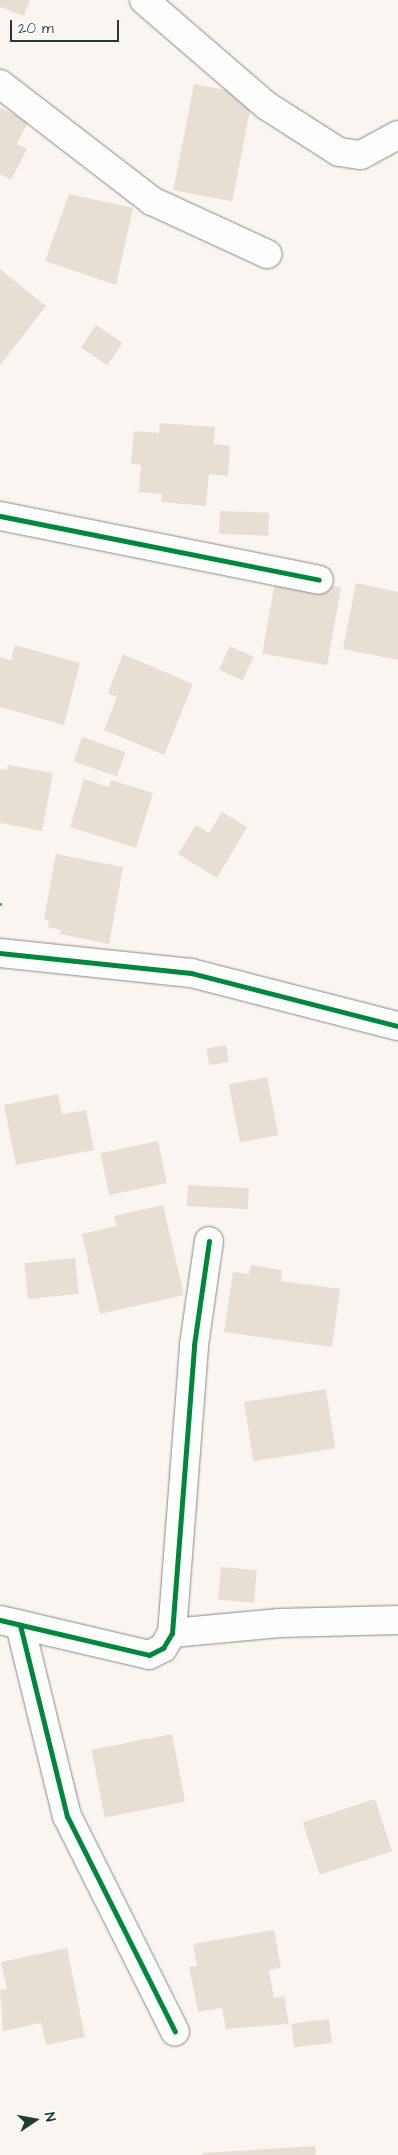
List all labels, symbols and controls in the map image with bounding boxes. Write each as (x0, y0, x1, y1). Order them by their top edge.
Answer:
scale bar (12, 10, 121, 42)
text: 20 m (18, 18, 54, 39)
north arrow (10, 2095, 60, 2145)
text: N (39, 2111, 60, 2123)

